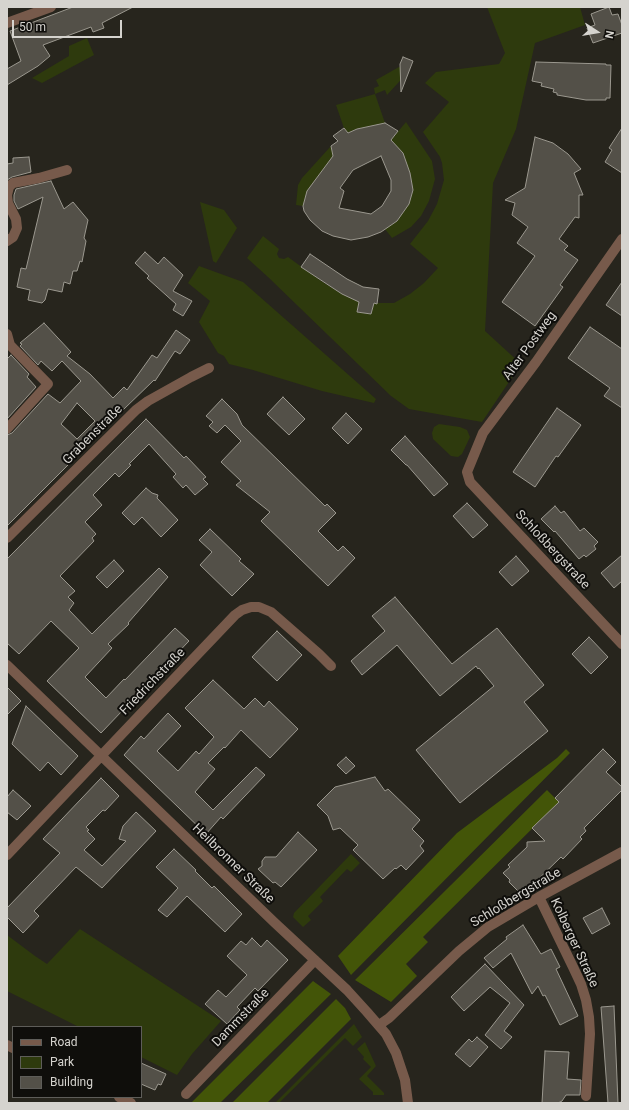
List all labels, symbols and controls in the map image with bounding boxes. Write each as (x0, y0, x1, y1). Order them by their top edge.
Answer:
scale bar (14, 12, 124, 38)
north arrow (577, 12, 617, 52)
text: 50 m (19, 20, 46, 34)
text: N (602, 29, 616, 40)
street label: Alter Postweg (500, 309, 560, 383)
street label: Grabenstraße (60, 402, 126, 468)
street label: Schloßbergstraße (511, 507, 593, 593)
street label: Friedrichstraße (117, 645, 189, 719)
street label: Heilbronner Straße (189, 821, 277, 907)
street label: Schloßbergstraße (468, 865, 564, 931)
street label: Kolberger Straße (547, 896, 601, 990)
street label: Dammstraße (209, 986, 273, 1050)
legend (12, 1026, 142, 1098)
text: Road (50, 1035, 78, 1049)
text: Park (50, 1055, 74, 1069)
text: Building (50, 1075, 93, 1089)

